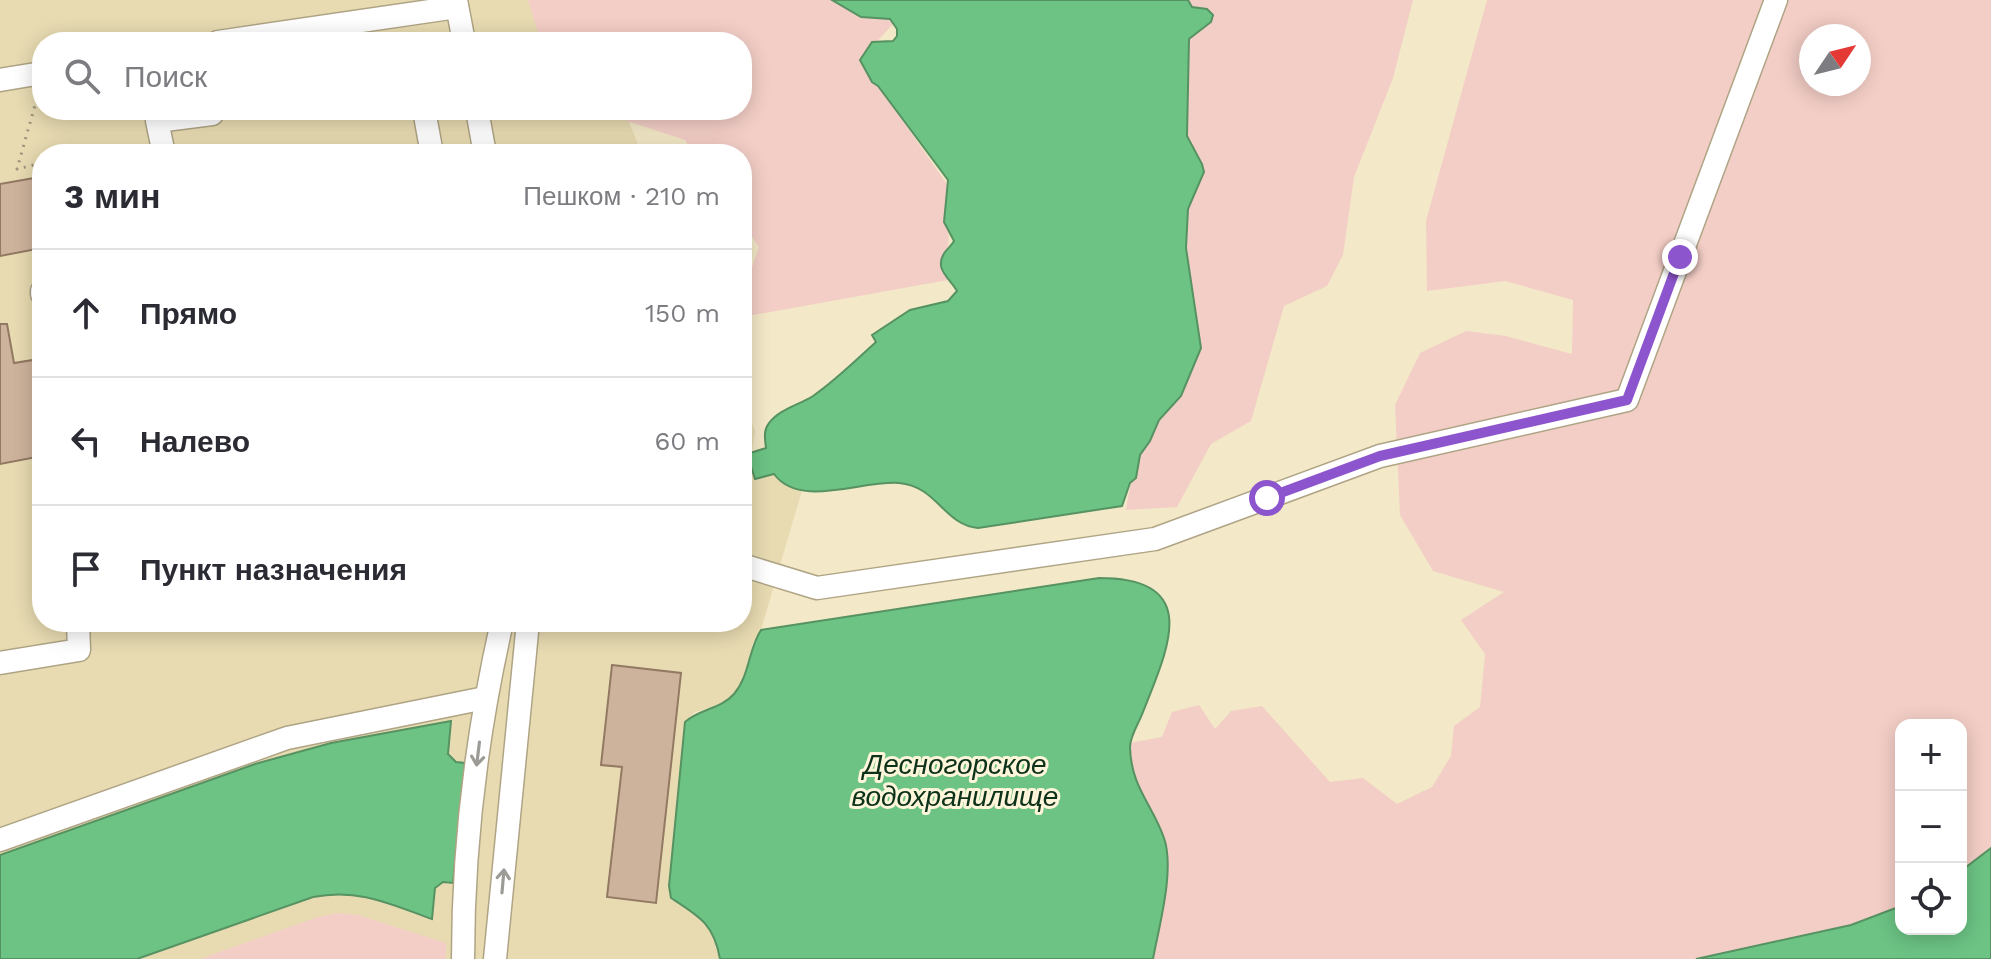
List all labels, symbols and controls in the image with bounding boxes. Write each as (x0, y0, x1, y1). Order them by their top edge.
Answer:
north arrow (1799, 24, 1871, 96)
search box (32, 32, 752, 120)
icon: search (60, 54, 104, 98)
text: Поиск (124, 59, 207, 94)
text: 3 мин (64, 176, 160, 216)
text: Пешком · 210 m (523, 181, 720, 211)
route end (1662, 239, 1698, 275)
icon: ahead (64, 291, 108, 335)
text: Прямо (140, 296, 237, 331)
text: 150 m (645, 298, 720, 328)
icon: left (64, 419, 108, 463)
text: Налево (140, 424, 250, 459)
text: 60 m (654, 426, 720, 456)
route start (1249, 480, 1285, 516)
icon: arrive (64, 547, 108, 591)
text: Пункт назначения (140, 552, 407, 587)
map controls (1895, 719, 1967, 935)
button: + (1895, 719, 1967, 791)
one-way arrow (470, 740, 485, 767)
water label: Десногорское водохранилище (852, 748, 1058, 813)
button: − (1895, 791, 1967, 863)
button: locate (1895, 863, 1967, 935)
one-way arrow (495, 868, 510, 895)

